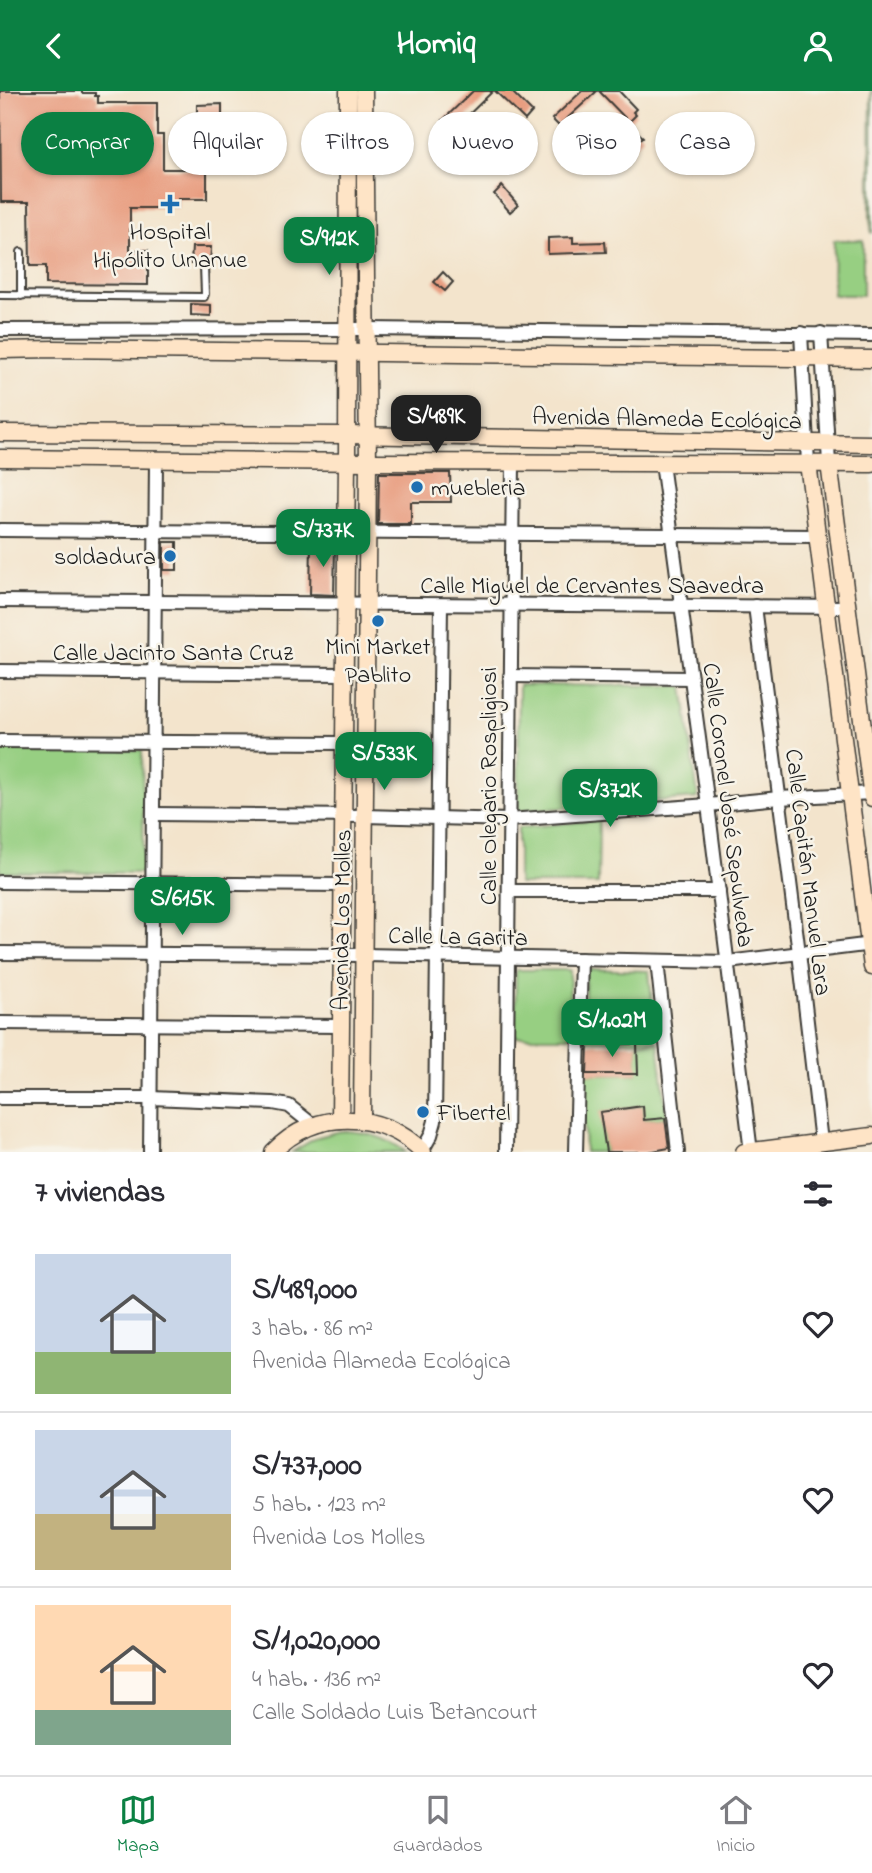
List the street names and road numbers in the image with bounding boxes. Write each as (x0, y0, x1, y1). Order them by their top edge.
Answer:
street label: Avenida Alameda Ecológica (532, 401, 802, 440)
street label: Calle Miguel de Cervantes Saavedra (420, 570, 764, 605)
street label: Calle Jacinto Santa Cruz (53, 637, 294, 672)
street label: Calle Coronel José Sepulveda (692, 661, 761, 950)
street label: Calle Olegario Rospligiosi (473, 667, 508, 905)
street label: Calle Capitán Manuel Lara (774, 747, 839, 998)
street label: Avenida Los Molles (324, 829, 363, 1011)
street label: Calle La Garita (388, 920, 528, 957)

